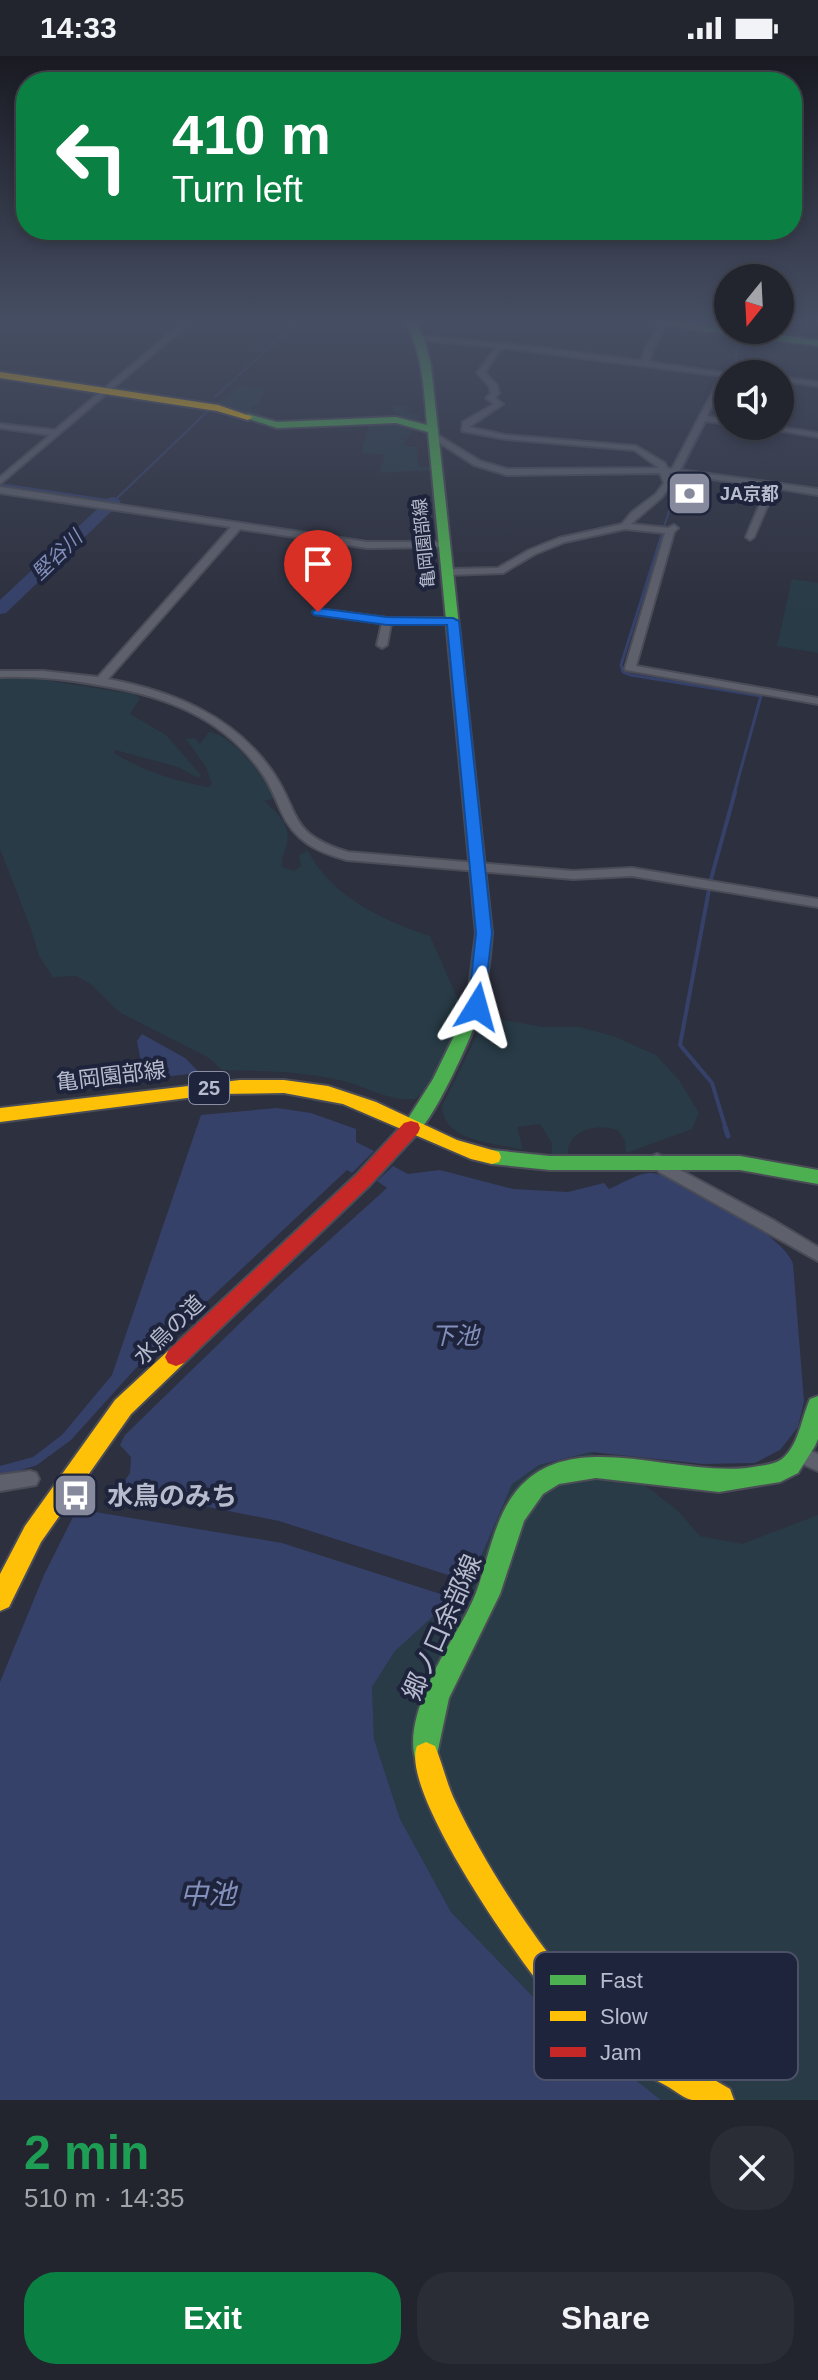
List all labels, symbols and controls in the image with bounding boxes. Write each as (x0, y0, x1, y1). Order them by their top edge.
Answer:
text: 14:33 (40, 11, 117, 44)
text: 410 m (172, 103, 331, 166)
icon: left (40, 104, 144, 208)
text: Turn left (172, 169, 303, 210)
north arrow (714, 264, 794, 344)
map controls (714, 264, 794, 440)
button: sound (714, 360, 794, 440)
bank icon: JA京都 (665, 470, 713, 518)
place label: JA京都 (720, 484, 779, 504)
street label: 亀岡園部線 (409, 497, 439, 589)
water label: 堅谷川 (28, 525, 88, 584)
pin (284, 530, 352, 612)
icon: arrive (296, 542, 340, 586)
position arrow (435, 965, 519, 1049)
street label: 亀岡園部線 (55, 1057, 167, 1095)
road number: 25 (189, 1072, 229, 1104)
street label: 水鳥の道 (129, 1290, 209, 1370)
water label: 下池 (431, 1322, 481, 1349)
bus stop icon: 水鳥のみち (52, 1472, 100, 1520)
place label: 水鳥のみち (107, 1481, 237, 1511)
street label: 郷ノ口余部線 (397, 1550, 487, 1704)
water label: 中池 (180, 1879, 239, 1910)
legend (534, 1952, 798, 2080)
text: Fast (600, 1968, 643, 1993)
text: Slow (600, 2004, 648, 2029)
text: Jam (600, 2040, 642, 2065)
text: 2 min (24, 2126, 149, 2179)
button: close (710, 2126, 794, 2210)
text: 510 m · 14:35 (24, 2183, 184, 2213)
button: Exit (24, 2272, 401, 2364)
button: Share (417, 2272, 794, 2364)

